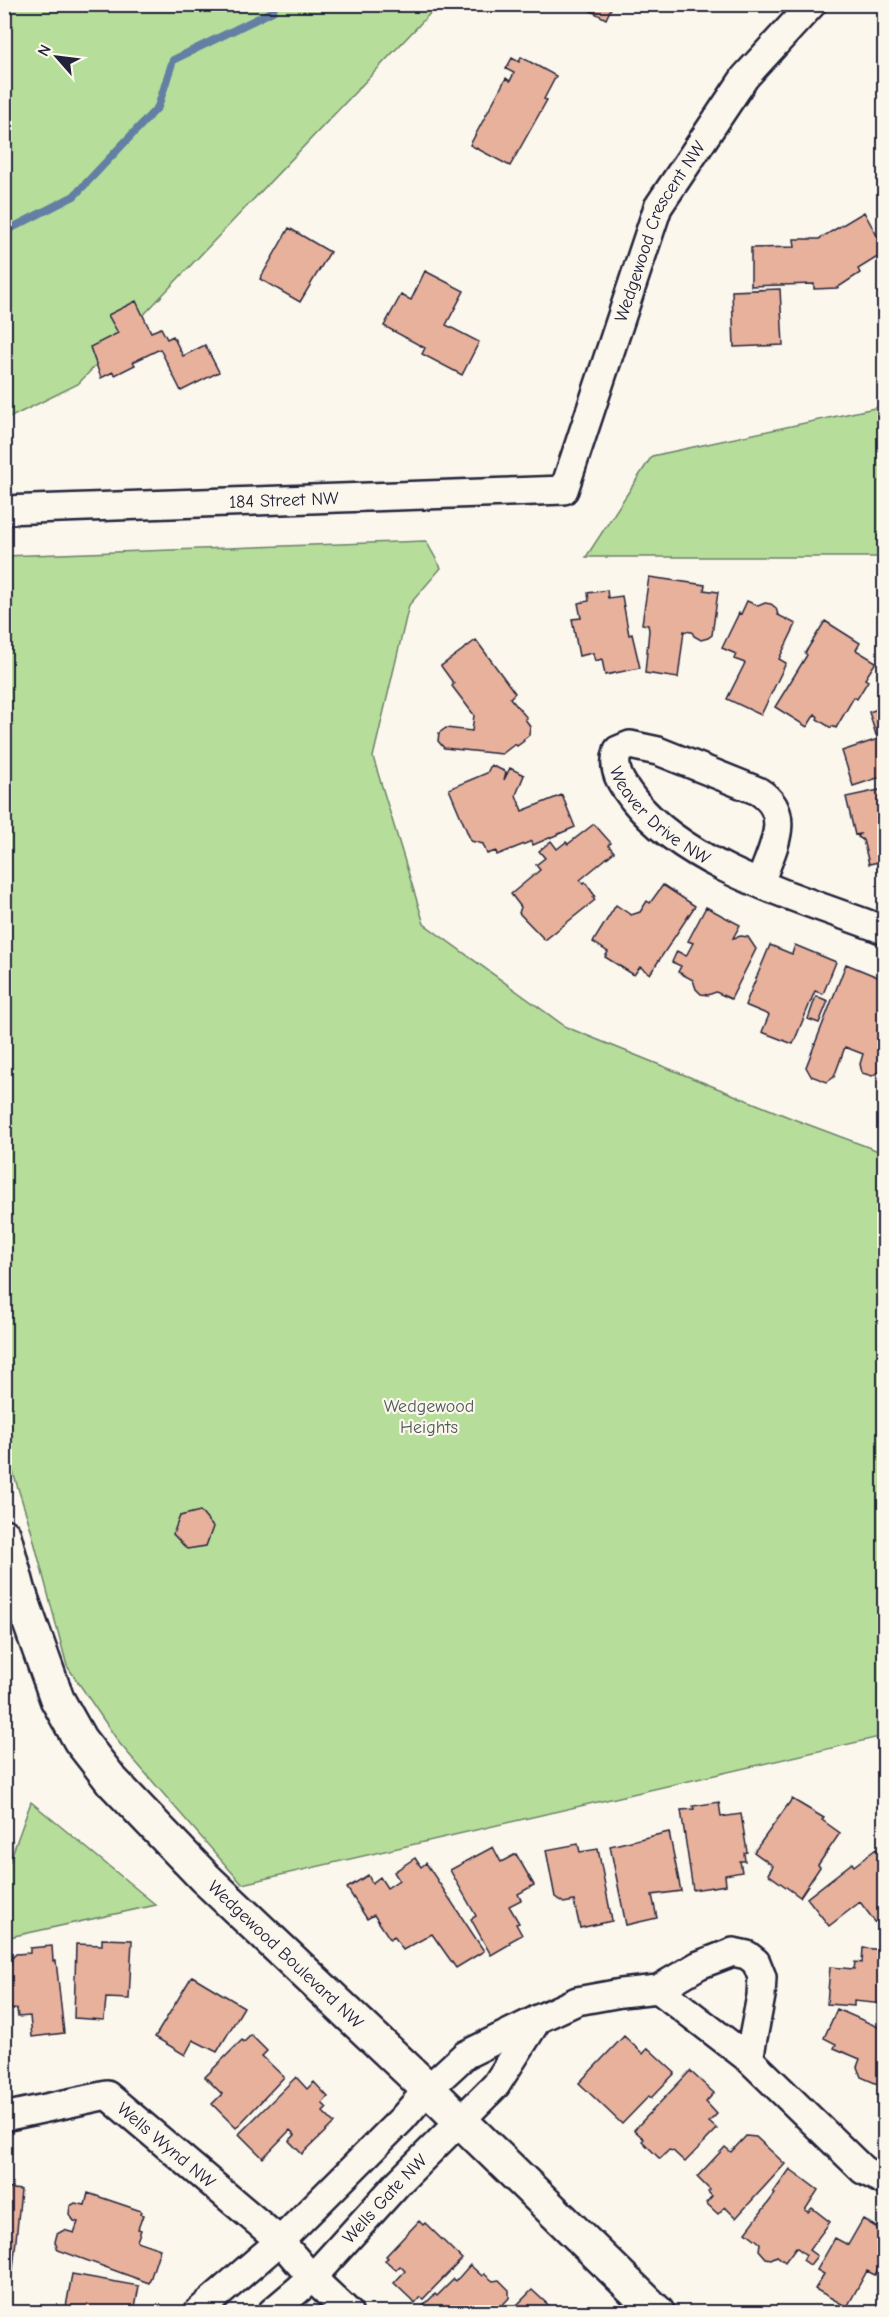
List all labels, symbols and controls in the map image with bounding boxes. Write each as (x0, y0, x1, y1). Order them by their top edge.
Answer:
north arrow (27, 27, 87, 87)
text: N (34, 42, 55, 59)
street label: Wedgewood Crescent NW (610, 137, 710, 324)
street label: 184 Street NW (229, 488, 339, 512)
street label: Weaver Drive NW (605, 764, 714, 869)
park label: Wedgewood Heights (384, 1396, 474, 1438)
street label: Wedgewood Boulevard NW (204, 1876, 368, 2033)
street label: Wells Wynd NW (113, 2098, 220, 2193)
street label: Wells Gate NW (338, 2150, 431, 2248)

